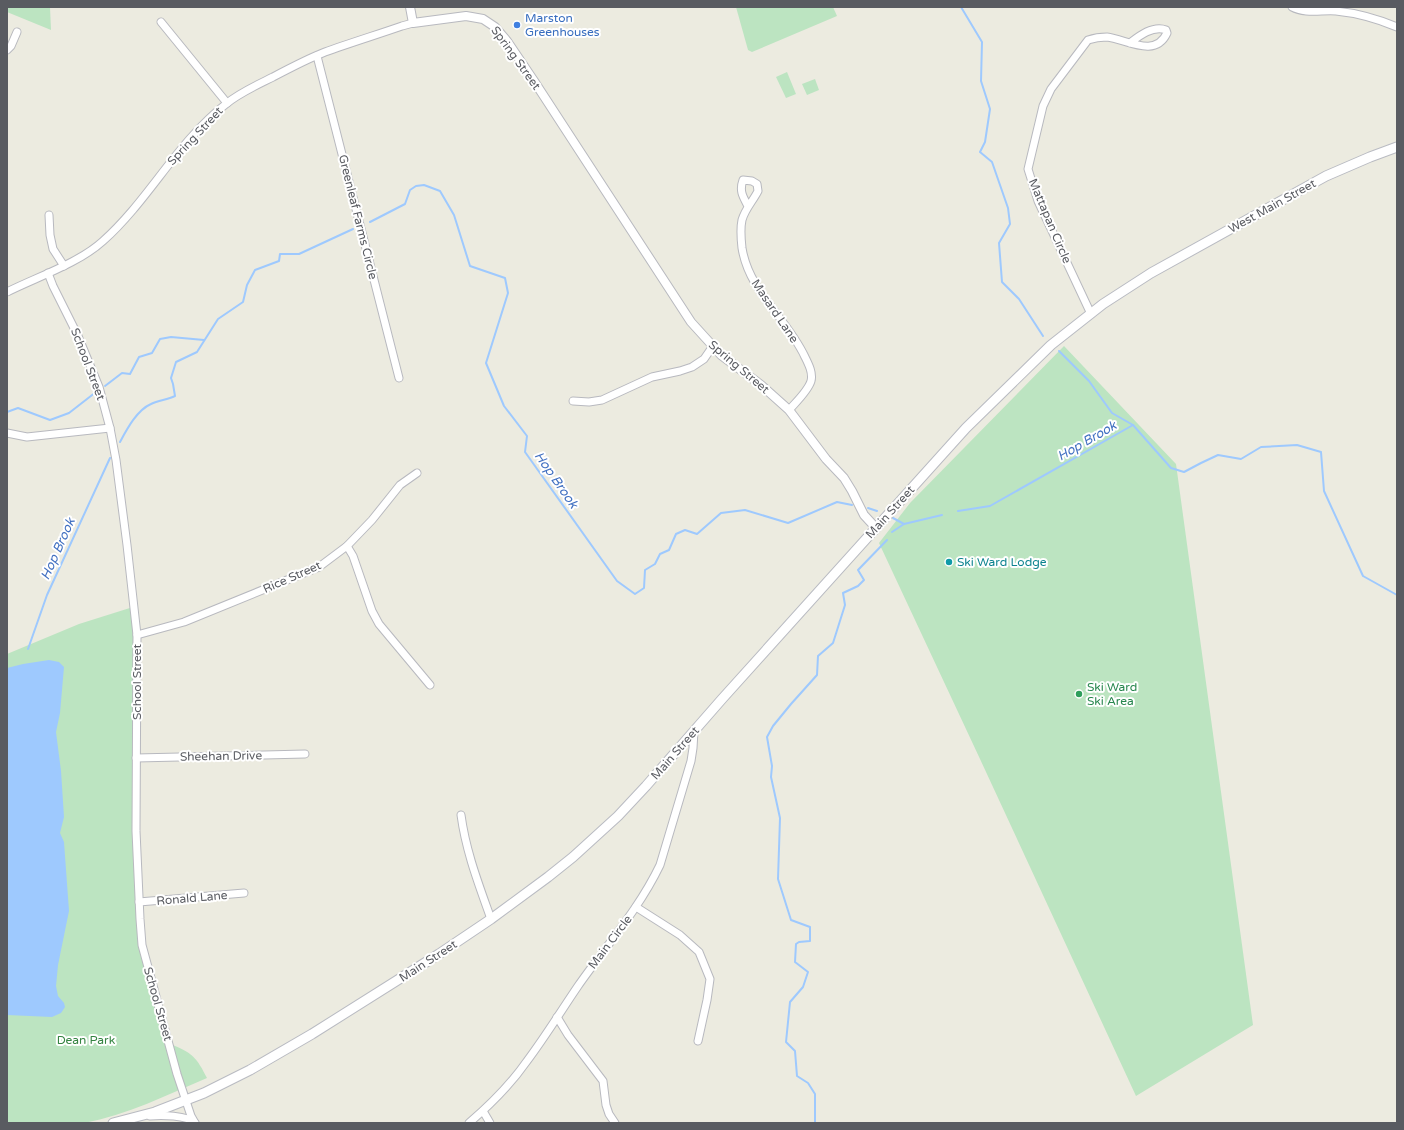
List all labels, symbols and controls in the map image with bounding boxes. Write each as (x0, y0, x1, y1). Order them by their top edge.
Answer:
place label: Marston Greenhouses (525, 11, 600, 39)
marker: Marston Greenhouses (512, 20, 522, 30)
street label: Spring Street (488, 24, 544, 93)
street label: Spring Street (164, 104, 226, 168)
street label: Greenleaf Farms Circle (336, 153, 380, 281)
street label: Mattapan Circle (1026, 176, 1074, 266)
street label: West Main Street (1226, 176, 1319, 236)
street label: Masard Lane (749, 277, 802, 346)
street label: School Street (68, 326, 108, 402)
street label: Spring Street (706, 338, 772, 397)
water label: Hop Brook (1055, 417, 1120, 464)
water label: Hop Brook (531, 448, 582, 512)
street label: Main Street (863, 482, 918, 541)
water label: Hop Brook (37, 515, 79, 582)
place label: Ski Ward Lodge (957, 555, 1047, 569)
marker: Ski Ward Lodge (944, 557, 954, 567)
street label: Rice Street (261, 558, 324, 596)
street label: School Street (130, 644, 144, 720)
place label: Ski Ward Ski Area (1087, 680, 1137, 708)
marker: Ski Ward Ski Area (1074, 689, 1084, 699)
street label: Main Street (648, 723, 702, 783)
street label: Sheehan Drive (180, 748, 262, 764)
street label: Ronald Lane (156, 888, 228, 908)
street label: Main Circle (585, 912, 635, 972)
street label: Main Street (396, 937, 460, 985)
street label: School Street (141, 965, 175, 1043)
park label: Dean Park (57, 1033, 116, 1047)

